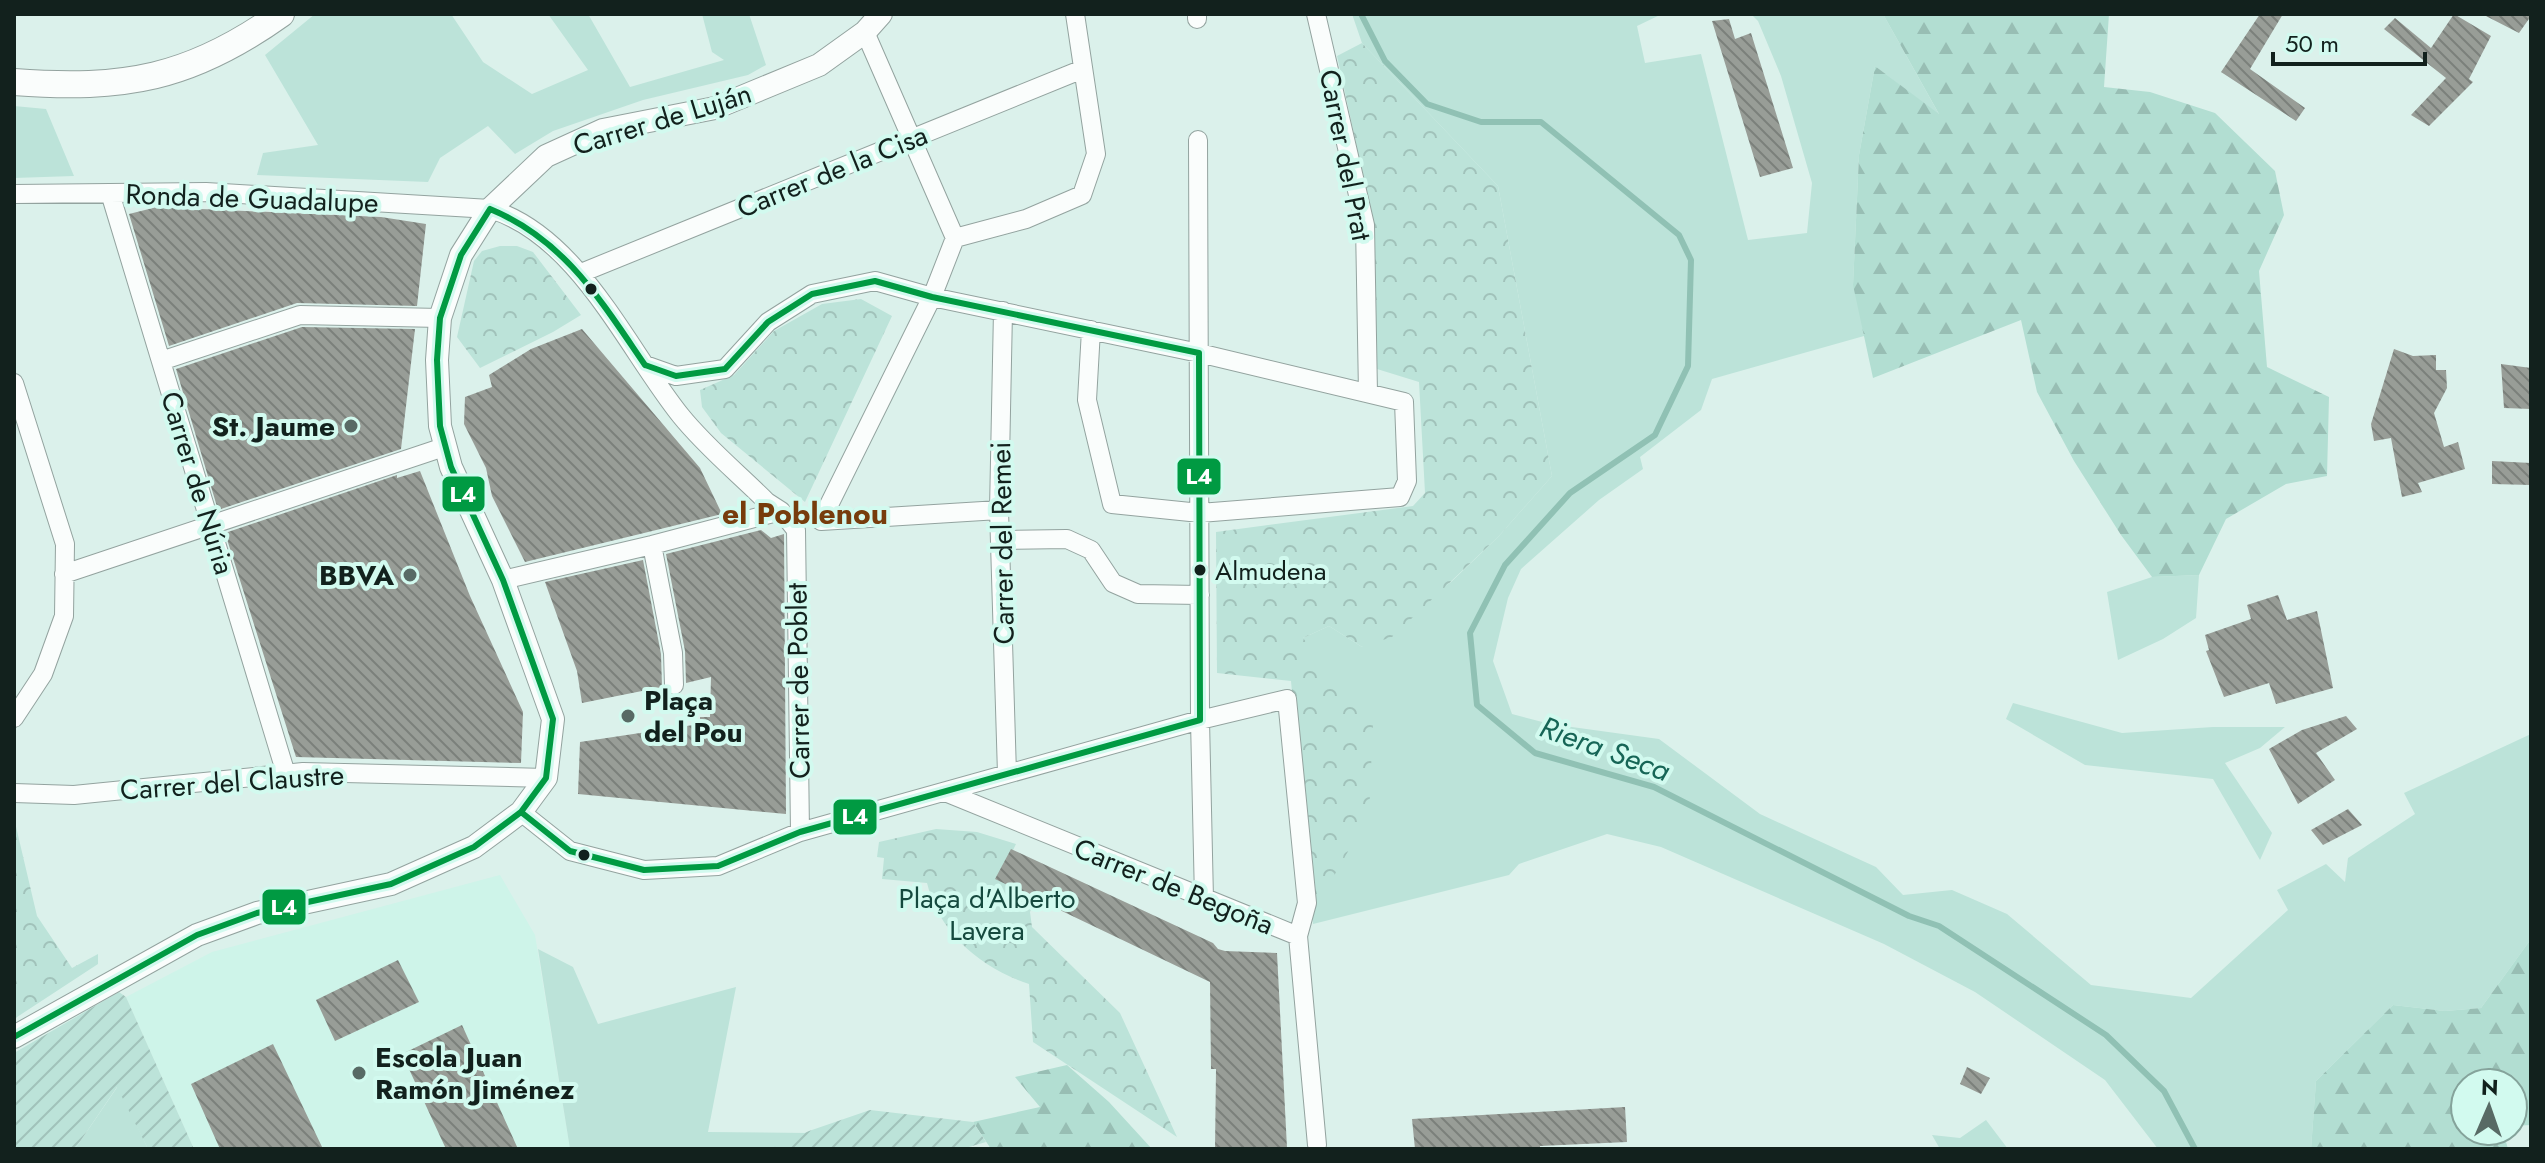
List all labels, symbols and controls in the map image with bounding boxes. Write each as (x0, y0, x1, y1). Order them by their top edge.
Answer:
scale bar (2273, 16, 2425, 66)
text: 50 m (2285, 26, 2339, 61)
street label: Carrer del Prat (1309, 66, 1382, 245)
street label: Carrer de Luján (568, 73, 756, 166)
street label: Carrer de la Cisa (731, 115, 934, 228)
street label: Ronda de Guadalupe (125, 174, 379, 223)
unlabelled marker (583, 281, 599, 297)
street label: Carrer de Núria (150, 387, 245, 580)
place label: St. Jaume (212, 406, 335, 447)
marker: St. Jaume (342, 417, 360, 435)
street label: Carrer del Remei (980, 441, 1025, 645)
line badge: L4 (1176, 457, 1222, 496)
text: L4 (1186, 460, 1212, 492)
line badge: L4 (441, 475, 486, 513)
text: L4 (450, 478, 476, 510)
district label: el Poblenou (722, 492, 888, 535)
place label: Almudena (1215, 552, 1326, 590)
place label: BBVA (319, 555, 394, 596)
marker: Almudena (1192, 562, 1208, 578)
marker: BBVA (401, 566, 419, 584)
street label: Carrer de Poblet (776, 582, 821, 779)
place label: Plaça del Pou (644, 680, 743, 753)
water label: Riera Seca (1534, 705, 1677, 792)
marker: Plaça del Pou (619, 707, 637, 725)
street label: Carrer del Claustre (119, 754, 345, 811)
line badge: L4 (832, 798, 878, 836)
text: L4 (842, 800, 868, 832)
street label: Carrer de Begoña (1068, 828, 1280, 945)
unlabelled marker (576, 847, 592, 863)
park label: Plaça d'Alberto Lavera (898, 878, 1076, 951)
line badge: L4 (261, 888, 307, 926)
text: L4 (271, 891, 297, 923)
place label: Escola Juan Ramón Jiménez (375, 1037, 575, 1110)
marker: Escola Juan Ramón Jiménez (350, 1064, 368, 1082)
north arrow (2449, 1067, 2529, 1147)
text: N (2480, 1071, 2499, 1103)

